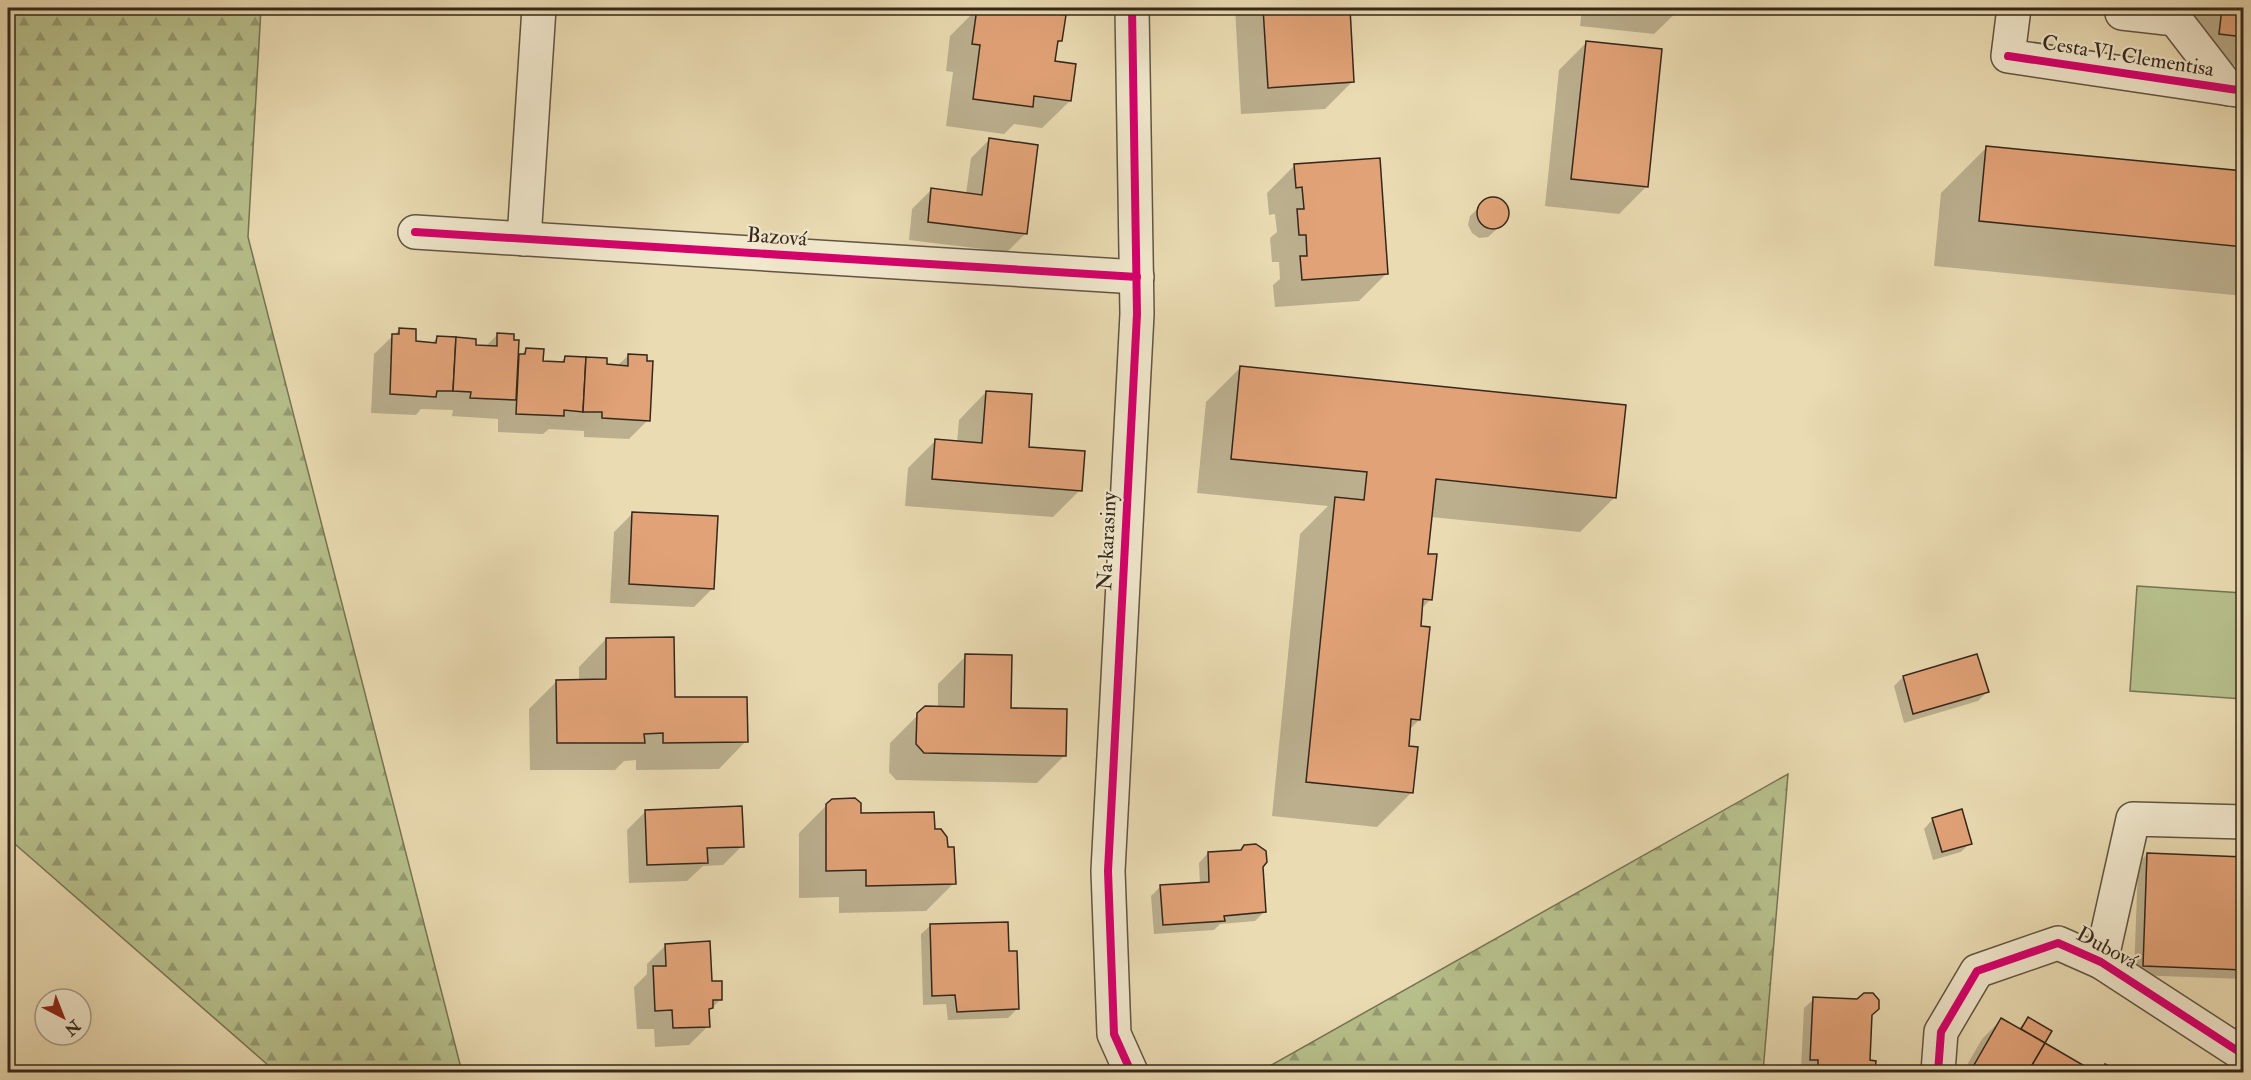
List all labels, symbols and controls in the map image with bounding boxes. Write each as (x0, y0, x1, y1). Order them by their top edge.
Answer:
street label: Cesta Vl. Clementisa (2040, 29, 2216, 83)
street label: Bazová (746, 221, 808, 253)
street label: Na karasiny (1091, 490, 1123, 591)
street label: Dubová (2072, 921, 2143, 976)
north arrow (33, 987, 93, 1047)
text: N (60, 1015, 85, 1040)

